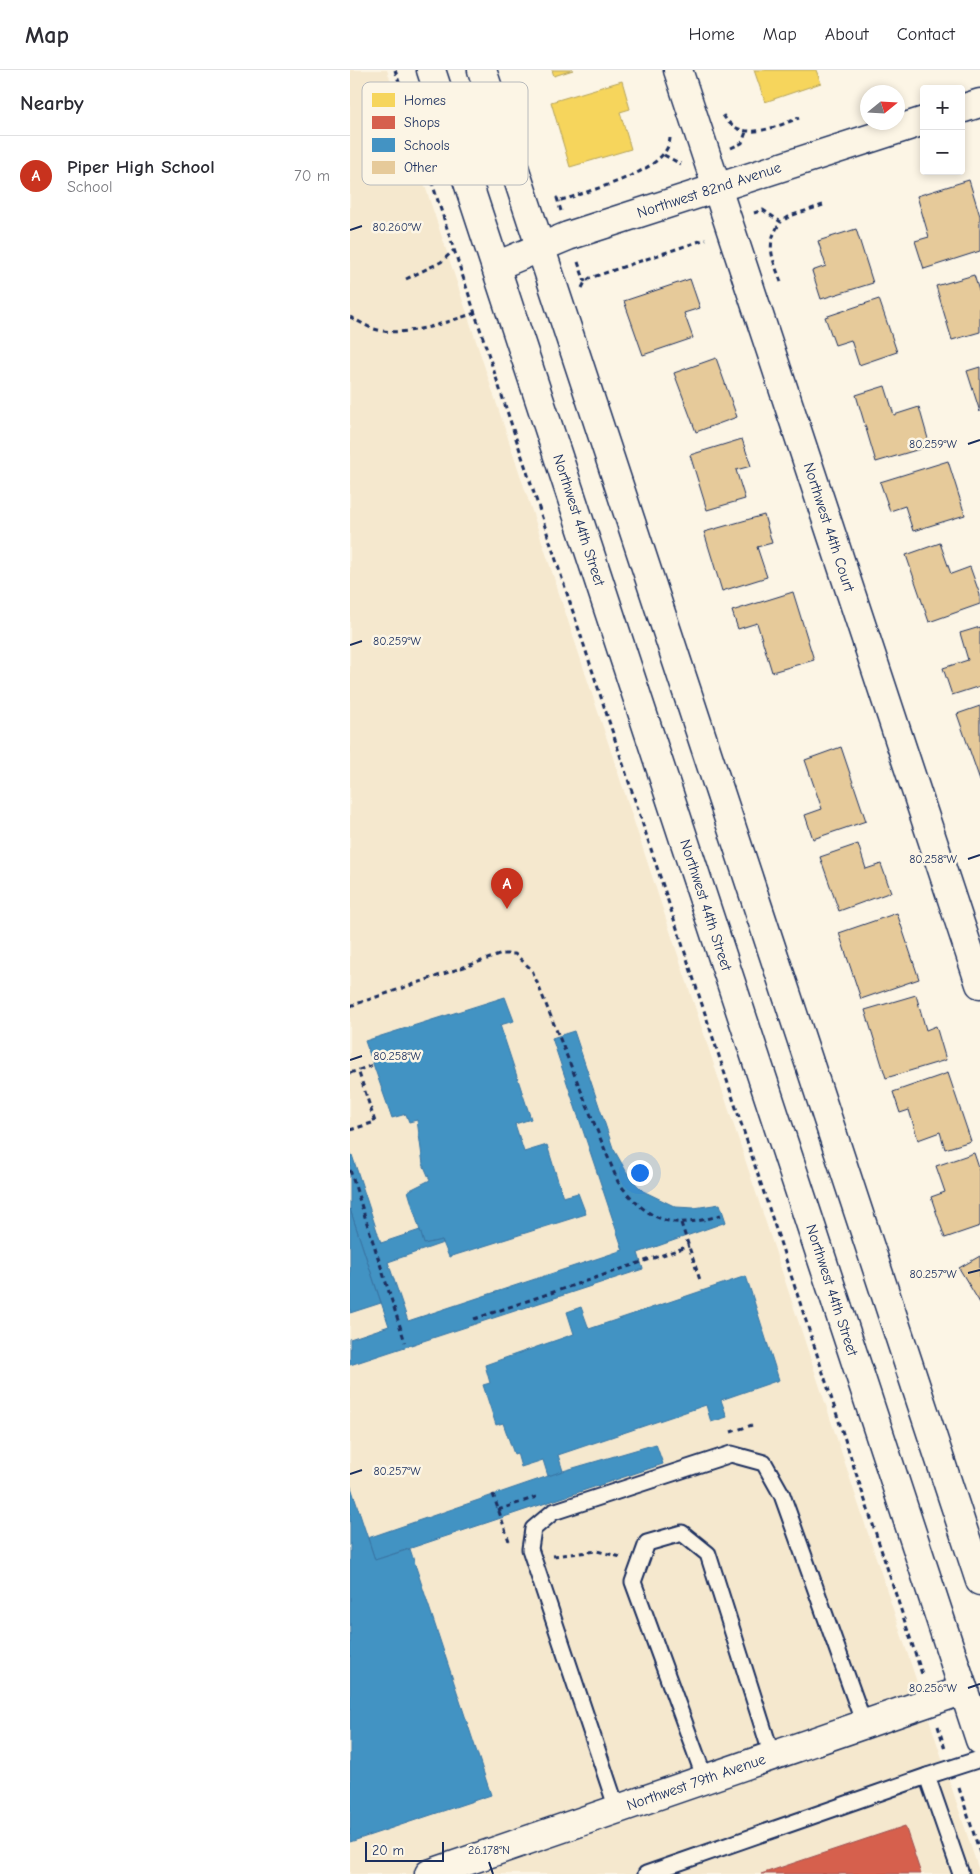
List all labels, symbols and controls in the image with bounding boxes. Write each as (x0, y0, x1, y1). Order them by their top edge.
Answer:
text: Map (25, 21, 69, 49)
text: Home (688, 24, 735, 45)
text: Map (763, 24, 797, 45)
text: About (825, 24, 869, 45)
text: Contact (897, 24, 955, 45)
legend (362, 82, 528, 185)
north arrow (860, 85, 905, 130)
map controls (920, 85, 965, 175)
button: + (920, 85, 965, 130)
text: Nearby (20, 91, 84, 115)
text: Homes (404, 92, 446, 109)
text: Shops (404, 114, 440, 131)
button: − (920, 130, 965, 175)
text: Schools (404, 137, 450, 154)
text: Piper High School (67, 156, 215, 178)
street label: Northwest 82nd Avenue (635, 158, 784, 222)
text: Other (404, 159, 438, 176)
text: A (32, 167, 40, 185)
text: 70 m (294, 167, 330, 185)
text: School (67, 178, 113, 196)
text: 80.260°W (373, 220, 422, 234)
text: 80.259°W (909, 437, 958, 451)
street label: Northwest 44th Street (549, 452, 609, 589)
street label: Northwest 44th Court (800, 460, 859, 595)
text: 80.259°W (373, 634, 422, 648)
street label: Northwest 44th Street (676, 837, 736, 974)
text: 80.258°W (909, 852, 957, 866)
pin: A (491, 868, 523, 909)
text: 80.258°W (373, 1049, 421, 1063)
your location (627, 1160, 653, 1186)
street label: Northwest 44th Street (802, 1222, 862, 1359)
text: 80.257°W (909, 1267, 957, 1281)
text: 80.257°W (373, 1464, 421, 1478)
text: 80.256°W (909, 1681, 958, 1695)
street label: Northwest 79th Avenue (624, 1750, 768, 1814)
scale bar (365, 1839, 444, 1862)
text: 20 m (372, 1842, 404, 1859)
text: 26.178°N (468, 1843, 510, 1857)

